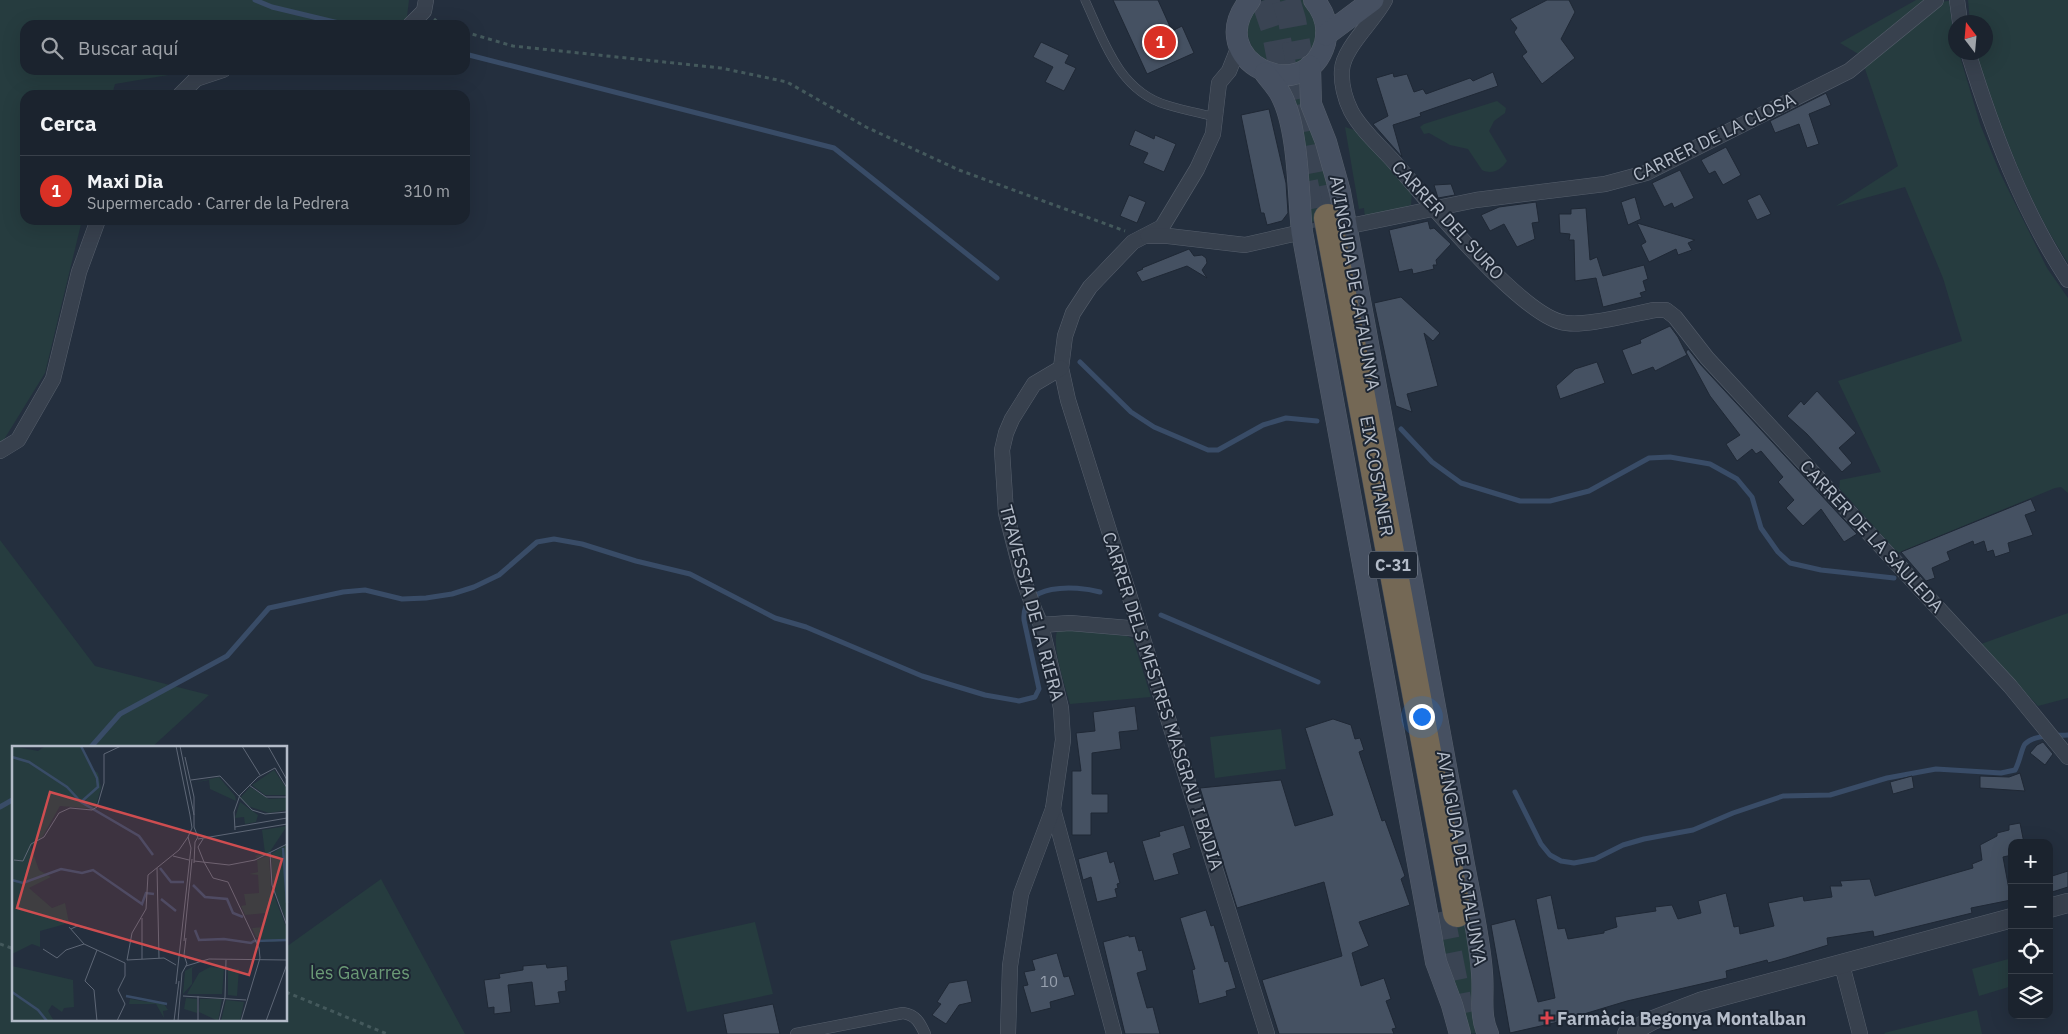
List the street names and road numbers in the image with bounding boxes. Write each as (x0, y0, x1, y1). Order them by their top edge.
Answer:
street label: CARRER DE LA CLOSA (1629, 87, 1800, 186)
street label: CARRER DEL SURO (1387, 156, 1509, 284)
street label: AVINGUDA DE CATALUNYA (1325, 174, 1385, 393)
street label: EIX COSTANER (1355, 414, 1399, 538)
street label: CARRER DE LA SAULEDA (1795, 455, 1949, 618)
street label: TRAVESSIA DE LA RIERA (995, 502, 1069, 704)
street label: CARRER DELS MESTRES MASGRAU I BADIA (1097, 529, 1229, 874)
road number: C-31 (1369, 552, 1417, 578)
street label: AVINGUDA DE CATALUNYA (1432, 749, 1492, 968)

